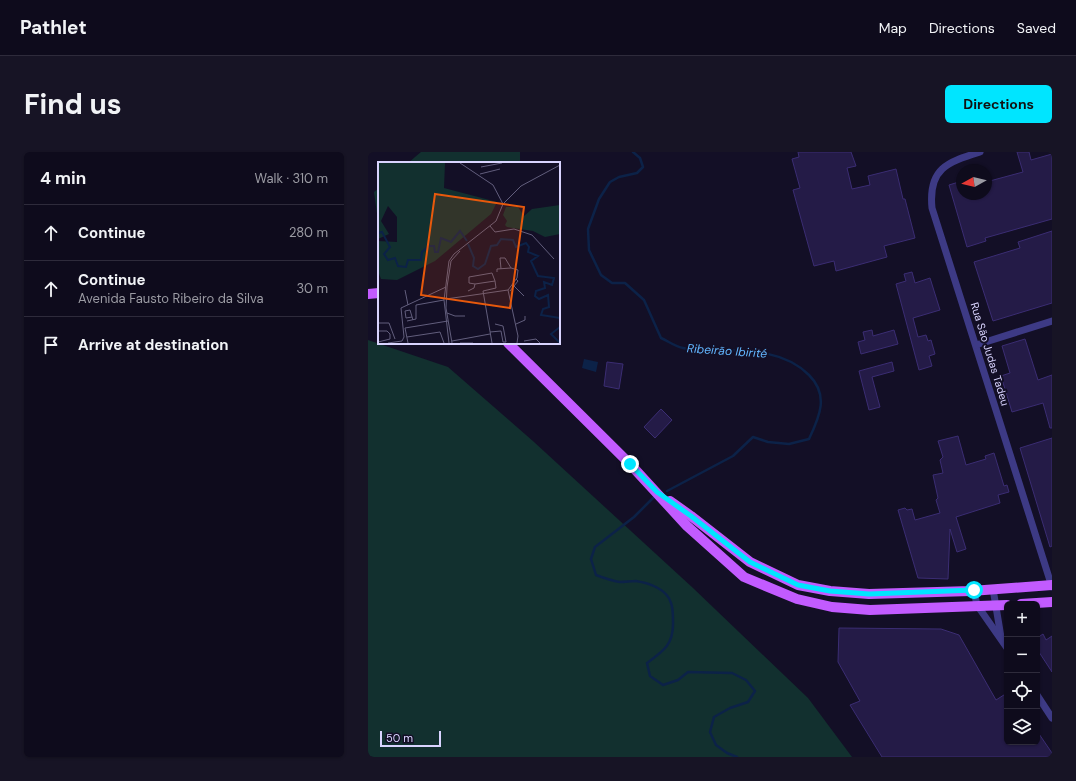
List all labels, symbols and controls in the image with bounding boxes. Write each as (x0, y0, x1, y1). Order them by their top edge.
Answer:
text: Pathlet (20, 15, 87, 40)
text: Map (879, 19, 907, 37)
text: Directions (929, 19, 995, 37)
text: Saved (1017, 19, 1056, 37)
button: Directions (945, 85, 1052, 123)
text: Find us (24, 86, 122, 123)
inset map (378, 162, 560, 344)
north arrow (956, 164, 992, 200)
text: 4 min (40, 167, 86, 189)
text: Walk · 310 m (255, 170, 328, 187)
icon: ahead (40, 222, 62, 244)
text: Continue (78, 223, 146, 243)
text: 280 m (289, 224, 328, 241)
text: Continue (78, 270, 146, 290)
icon: ahead (40, 278, 62, 300)
text: 30 m (296, 280, 328, 297)
text: Avenida Fausto Ribeiro da Silva (78, 290, 264, 307)
street label: Rua São Judas Tadeu (968, 301, 1012, 407)
icon: arrive (40, 334, 62, 356)
text: Arrive at destination (78, 335, 229, 355)
water label: Ribeirão Ibirité (686, 340, 768, 362)
route end (621, 455, 639, 473)
route start (965, 581, 983, 599)
map controls (1004, 601, 1040, 745)
button: + (1004, 601, 1040, 637)
button: − (1004, 637, 1040, 673)
button: locate (1004, 673, 1040, 709)
button: layers (1004, 709, 1040, 745)
scale bar (380, 729, 441, 748)
text: 50 m (386, 731, 413, 745)

